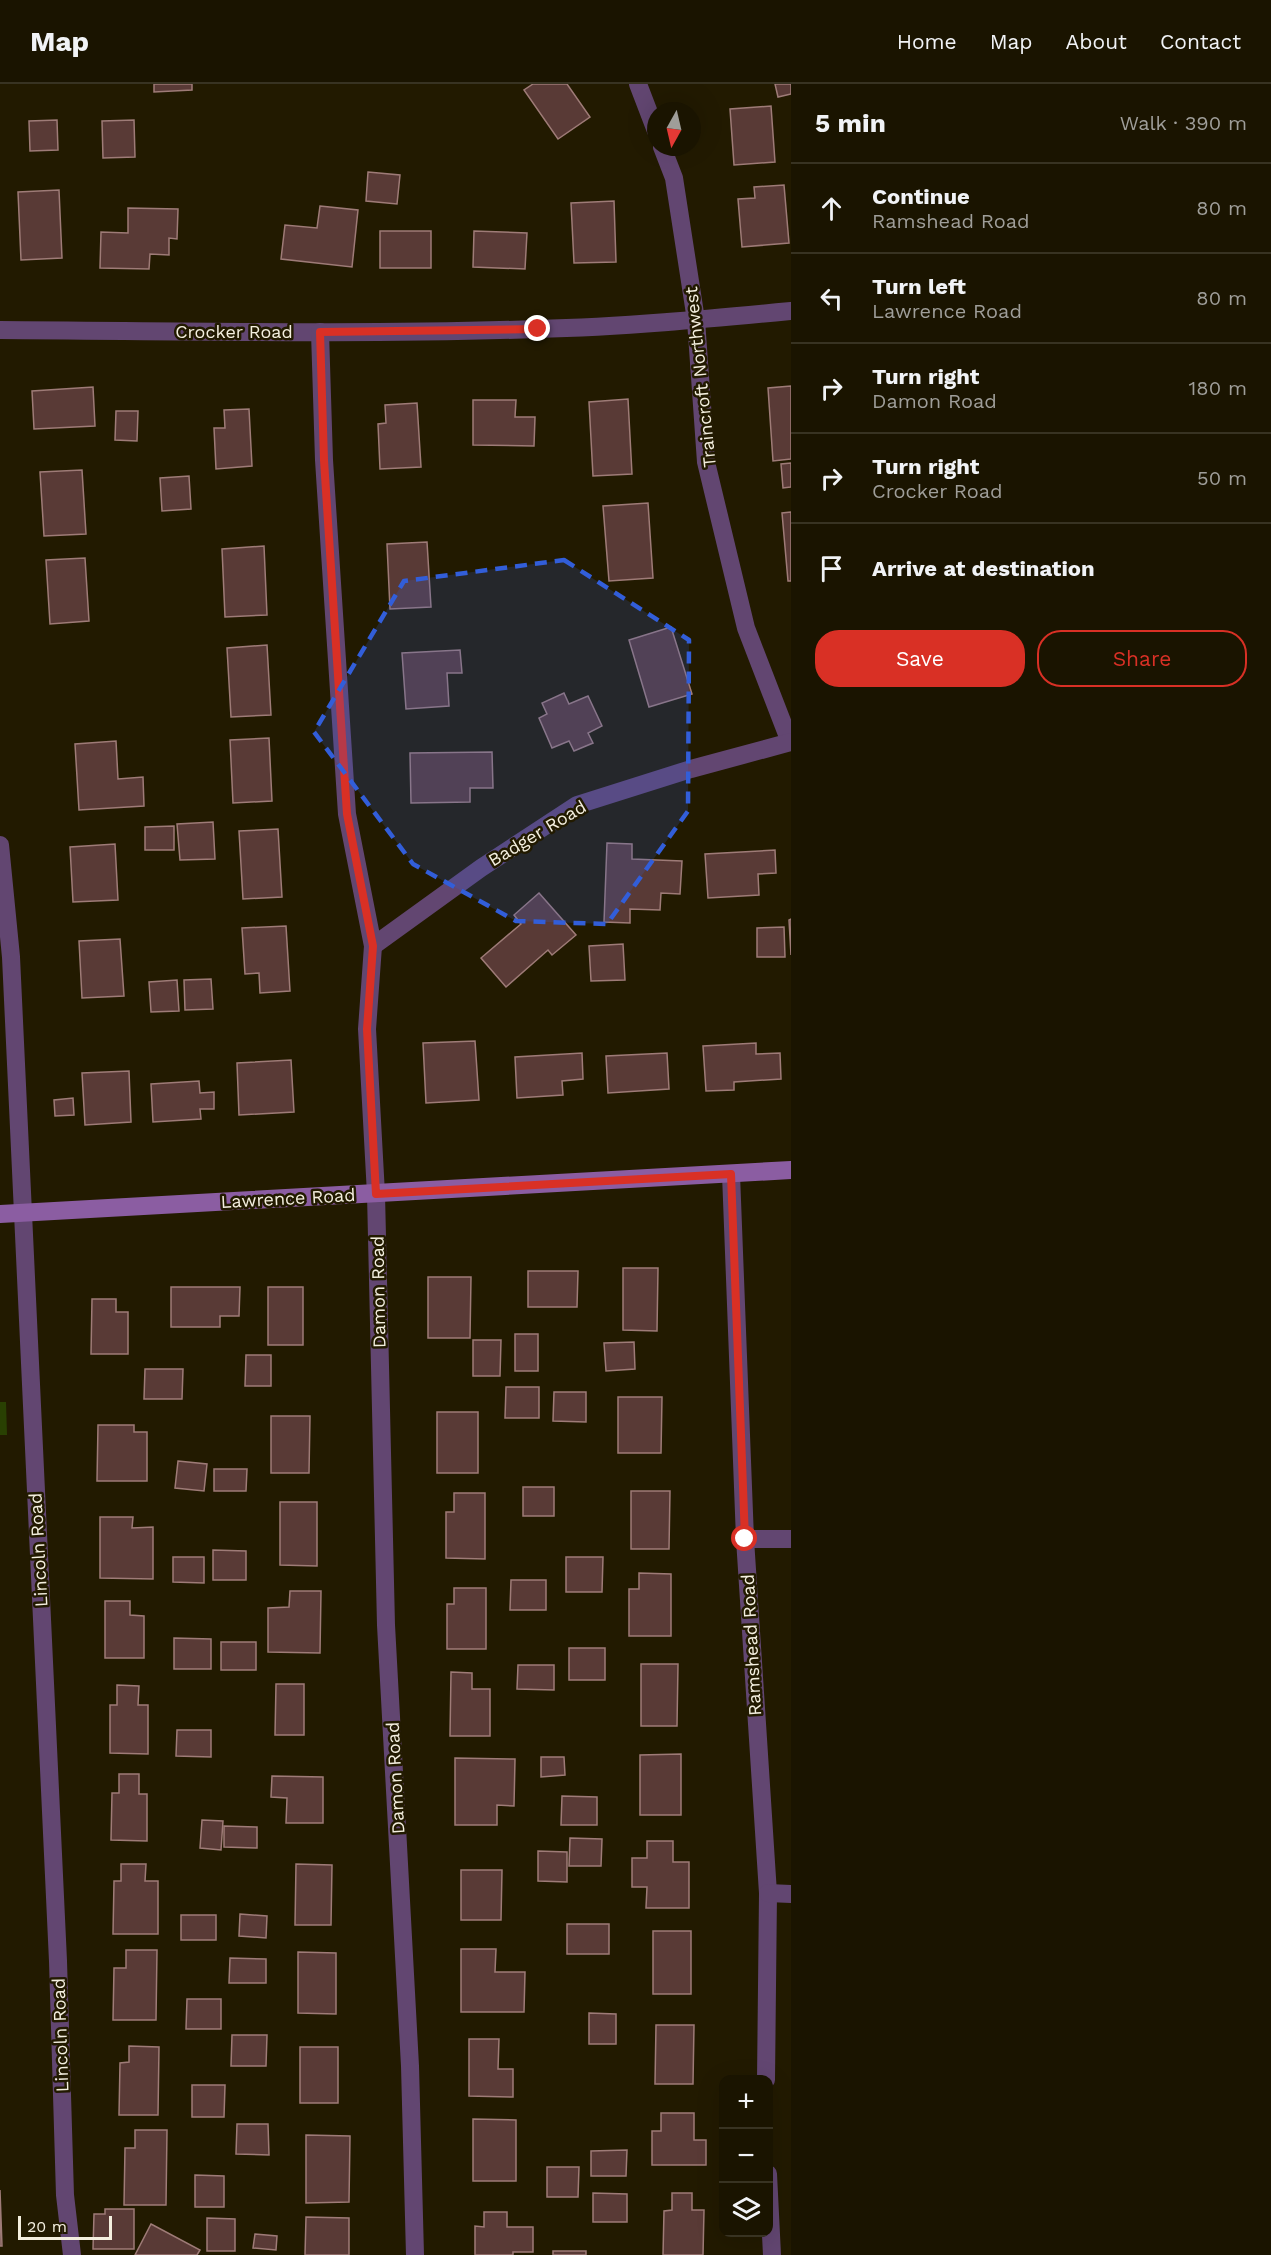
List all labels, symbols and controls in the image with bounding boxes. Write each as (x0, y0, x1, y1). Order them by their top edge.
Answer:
text: Map (30, 25, 89, 58)
text: Home (897, 29, 957, 54)
text: Map (990, 29, 1033, 54)
text: About (1066, 29, 1127, 54)
text: Contact (1160, 29, 1241, 54)
north arrow (647, 102, 701, 156)
text: 5 min (815, 108, 886, 138)
text: Walk · 390 m (1120, 111, 1247, 135)
text: Continue (872, 184, 970, 209)
icon: ahead (815, 192, 848, 225)
text: 80 m (1196, 196, 1247, 220)
text: Ramshead Road (872, 209, 1030, 233)
text: Turn left (872, 274, 966, 299)
icon: left (815, 282, 848, 315)
street label: Traincroft Northwest (680, 285, 720, 469)
text: 80 m (1196, 286, 1247, 310)
text: Lawrence Road (872, 299, 1022, 323)
route end (524, 315, 550, 341)
street label: Crocker Road (175, 321, 293, 342)
text: Turn right (872, 364, 979, 389)
icon: right (815, 372, 848, 405)
text: 180 m (1189, 376, 1247, 400)
text: Damon Road (872, 389, 997, 413)
text: Turn right (872, 454, 979, 479)
icon: right (815, 462, 848, 495)
text: 50 m (1197, 466, 1247, 490)
text: Crocker Road (872, 479, 1003, 503)
icon: arrive (815, 552, 848, 585)
text: Arrive at destination (872, 556, 1095, 581)
button: Save (815, 630, 1025, 687)
button: Share (1037, 630, 1247, 687)
street label: Badger Road (484, 796, 590, 870)
street label: Lawrence Road (220, 1184, 356, 1212)
street label: Damon Road (367, 1236, 389, 1348)
street label: Lincoln Road (25, 1492, 51, 1608)
route start (731, 1525, 757, 1551)
street label: Ramshead Road (737, 1574, 765, 1716)
street label: Damon Road (382, 1721, 408, 1835)
street label: Lincoln Road (48, 1978, 72, 2092)
map controls (719, 2075, 773, 2237)
button: + (719, 2075, 773, 2129)
button: − (719, 2129, 773, 2183)
button: layers (719, 2183, 773, 2237)
scale bar (18, 2213, 112, 2240)
text: 20 m (27, 2217, 67, 2236)

